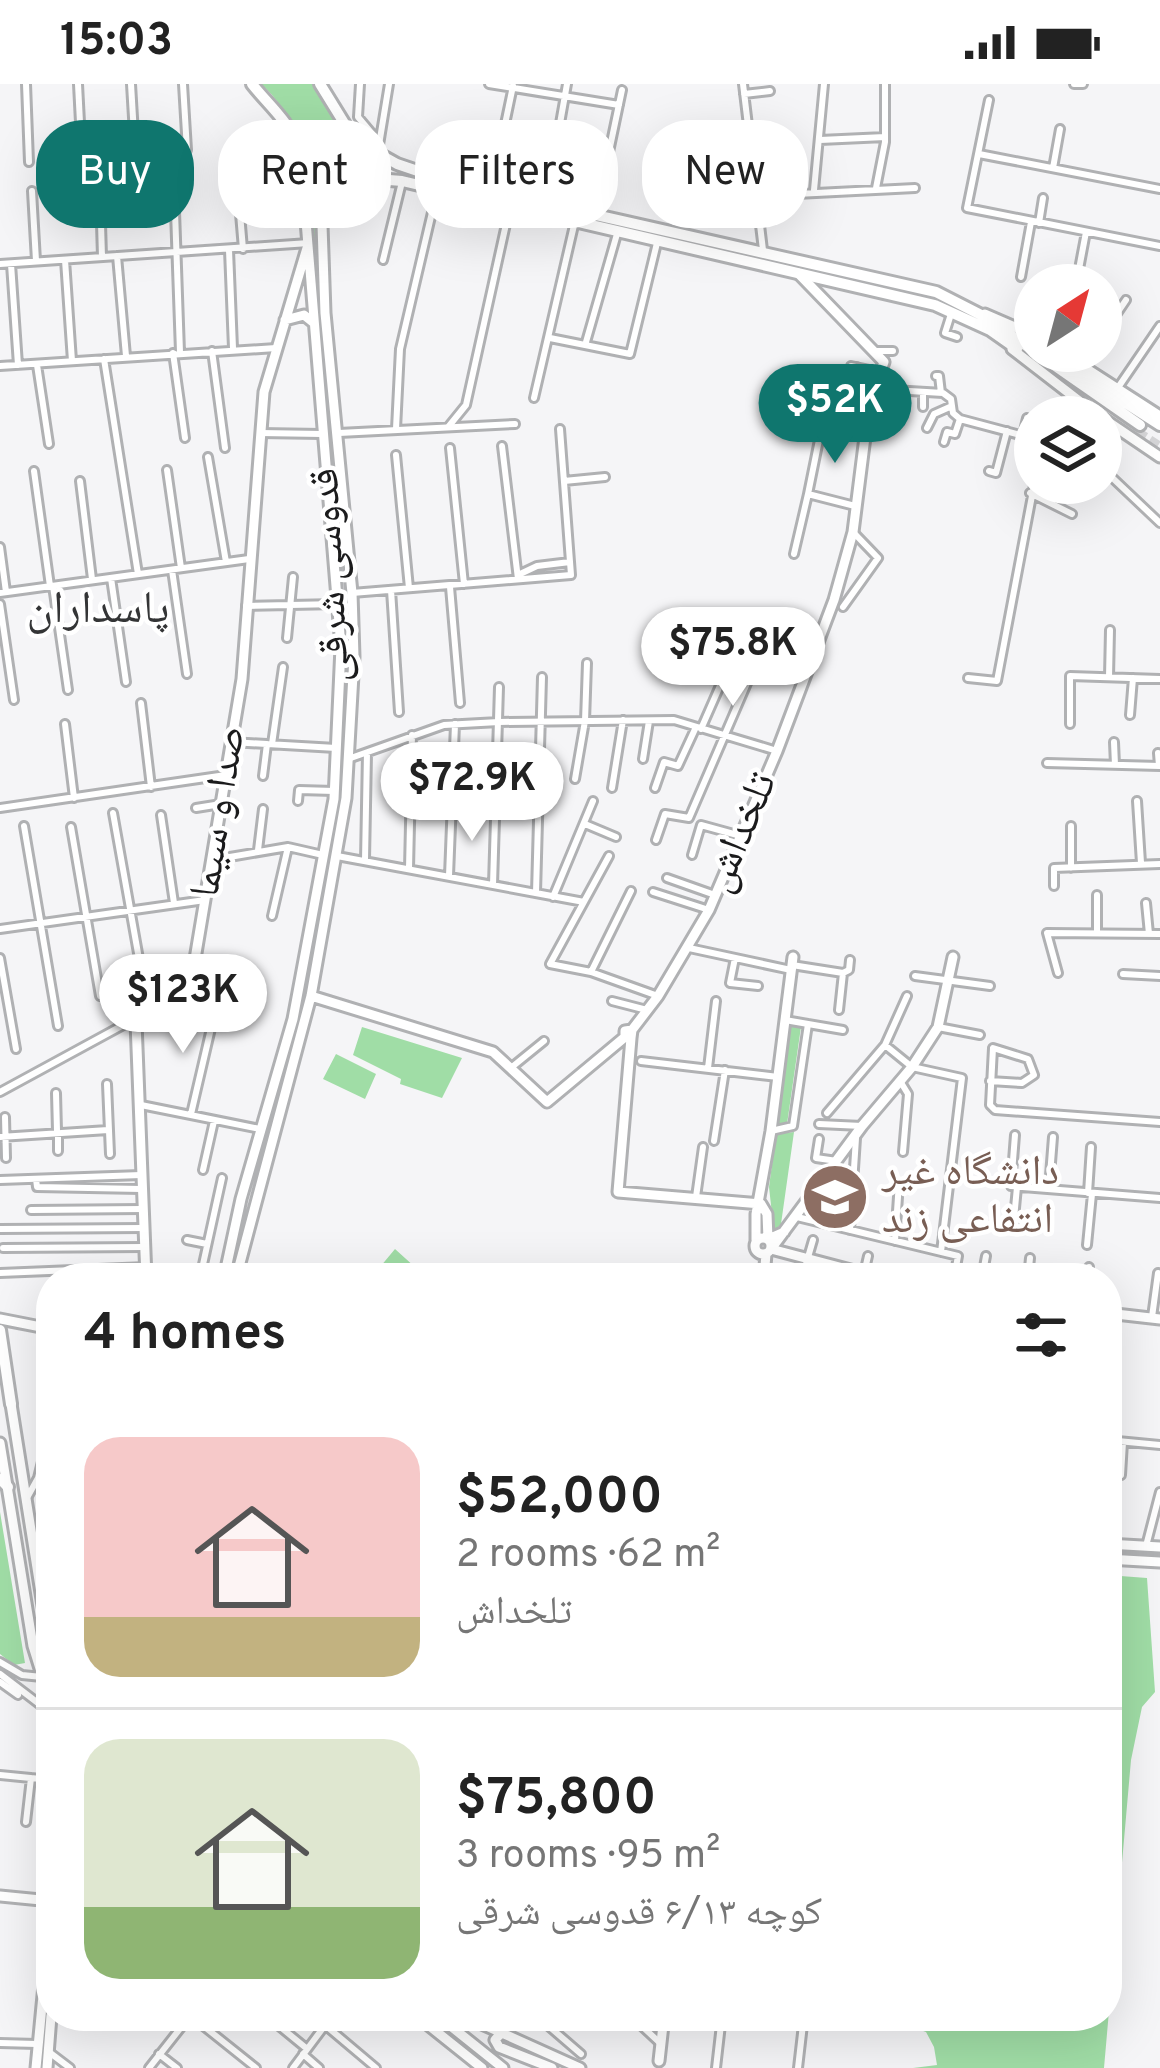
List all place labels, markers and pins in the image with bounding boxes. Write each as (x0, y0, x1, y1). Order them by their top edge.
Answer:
pin: $52K (764, 364, 906, 466)
pin: $75.8K (635, 607, 831, 709)
pin: $72.9K (374, 742, 570, 844)
pin: $123K (99, 954, 267, 1056)
place label: دانشگاه غیر انتفاعی زند (881, 1147, 1059, 1248)
school or university icon: دانشگاه غیر انتفاعی زند (800, 1162, 870, 1232)

